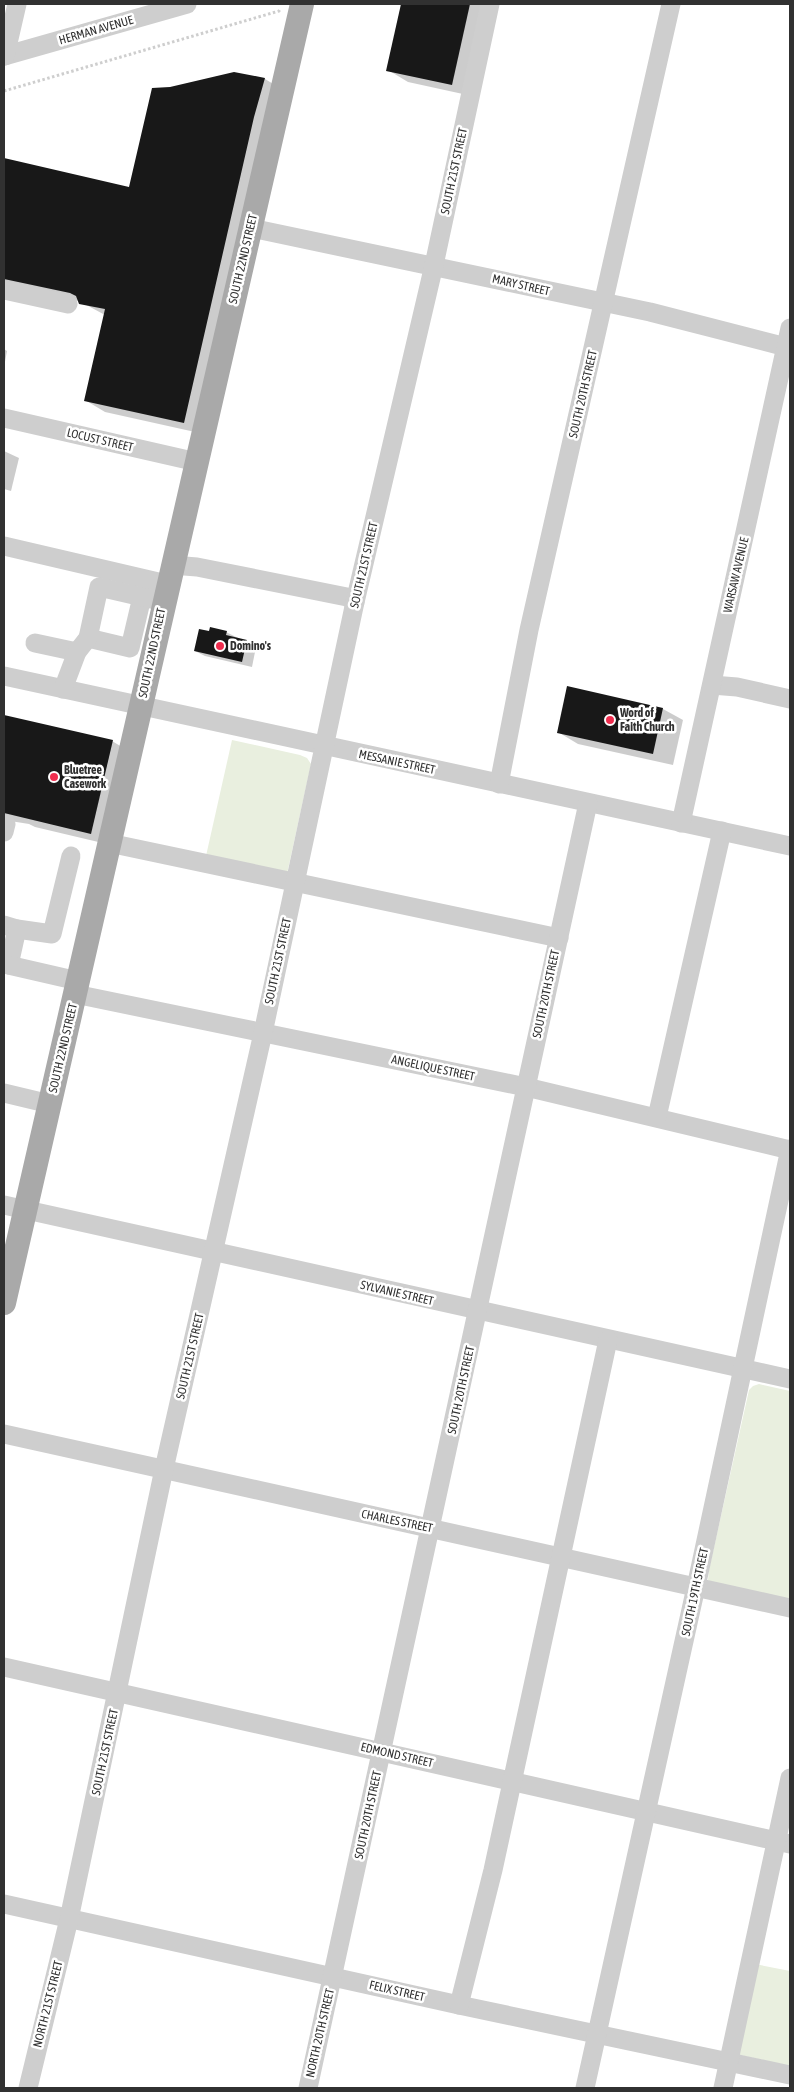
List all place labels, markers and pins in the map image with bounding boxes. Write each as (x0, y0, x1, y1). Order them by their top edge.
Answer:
place label: Domino's (230, 639, 272, 653)
marker: Domino's (214, 640, 226, 652)
place label: Word of Faith Church (619, 706, 675, 734)
marker: Word of Faith Church (604, 714, 616, 726)
place label: Bluetree Casework (64, 763, 107, 791)
marker: Bluetree Casework (48, 771, 60, 783)

